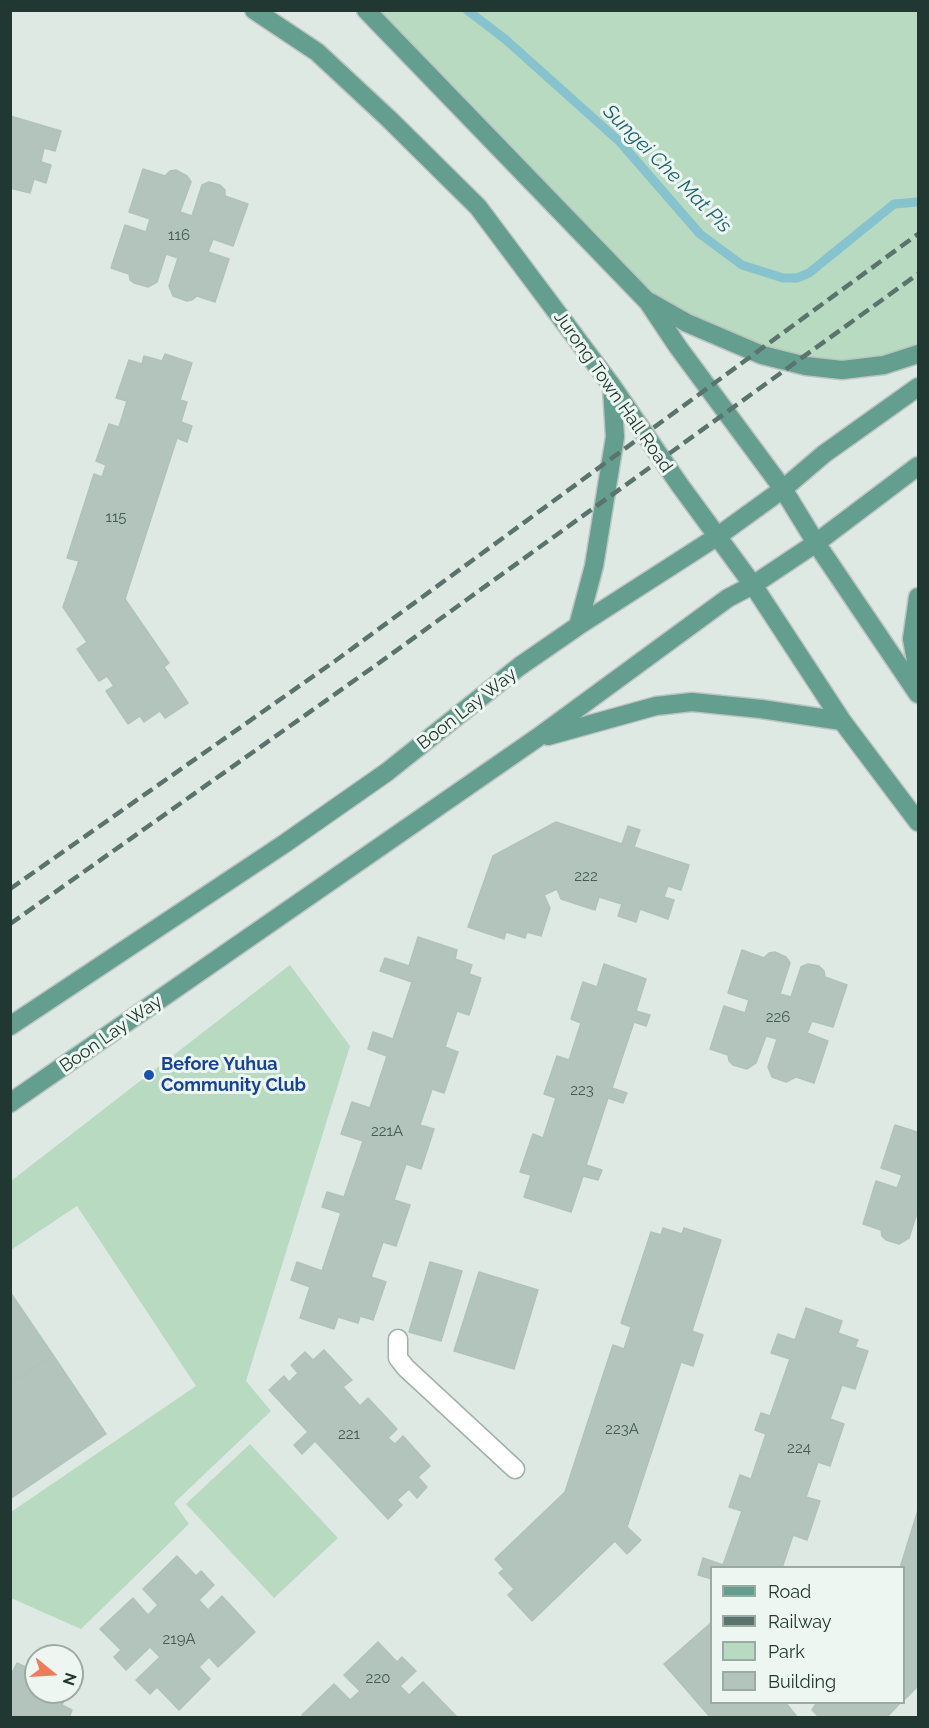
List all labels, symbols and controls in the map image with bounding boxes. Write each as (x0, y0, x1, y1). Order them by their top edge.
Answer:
water label: Sungei Che Mat Pis (598, 100, 736, 238)
house number: 116 (168, 226, 190, 244)
street label: Jurong Town Hall Road (549, 307, 677, 477)
house number: 115 (105, 508, 127, 526)
street label: Boon Lay Way (413, 664, 521, 754)
house number: 222 (574, 867, 598, 885)
street label: Boon Lay Way (56, 991, 166, 1077)
house number: 226 (766, 1008, 790, 1026)
place label: Before Yuhua Community Club (161, 1054, 306, 1096)
marker: Before Yuhua Community Club (142, 1068, 156, 1082)
house number: 223 (570, 1081, 594, 1099)
house number: 221A (371, 1122, 403, 1140)
house number: 223A (605, 1420, 639, 1438)
house number: 221 (338, 1425, 360, 1443)
house number: 224 (787, 1439, 811, 1457)
legend (710, 1566, 905, 1704)
text: Road (768, 1581, 811, 1602)
text: Railway (768, 1611, 832, 1632)
house number: 219A (162, 1630, 196, 1648)
text: Park (768, 1641, 805, 1662)
north arrow (24, 1644, 84, 1704)
house number: 220 (366, 1669, 390, 1687)
text: N (59, 1670, 81, 1688)
text: Building (768, 1671, 836, 1692)

